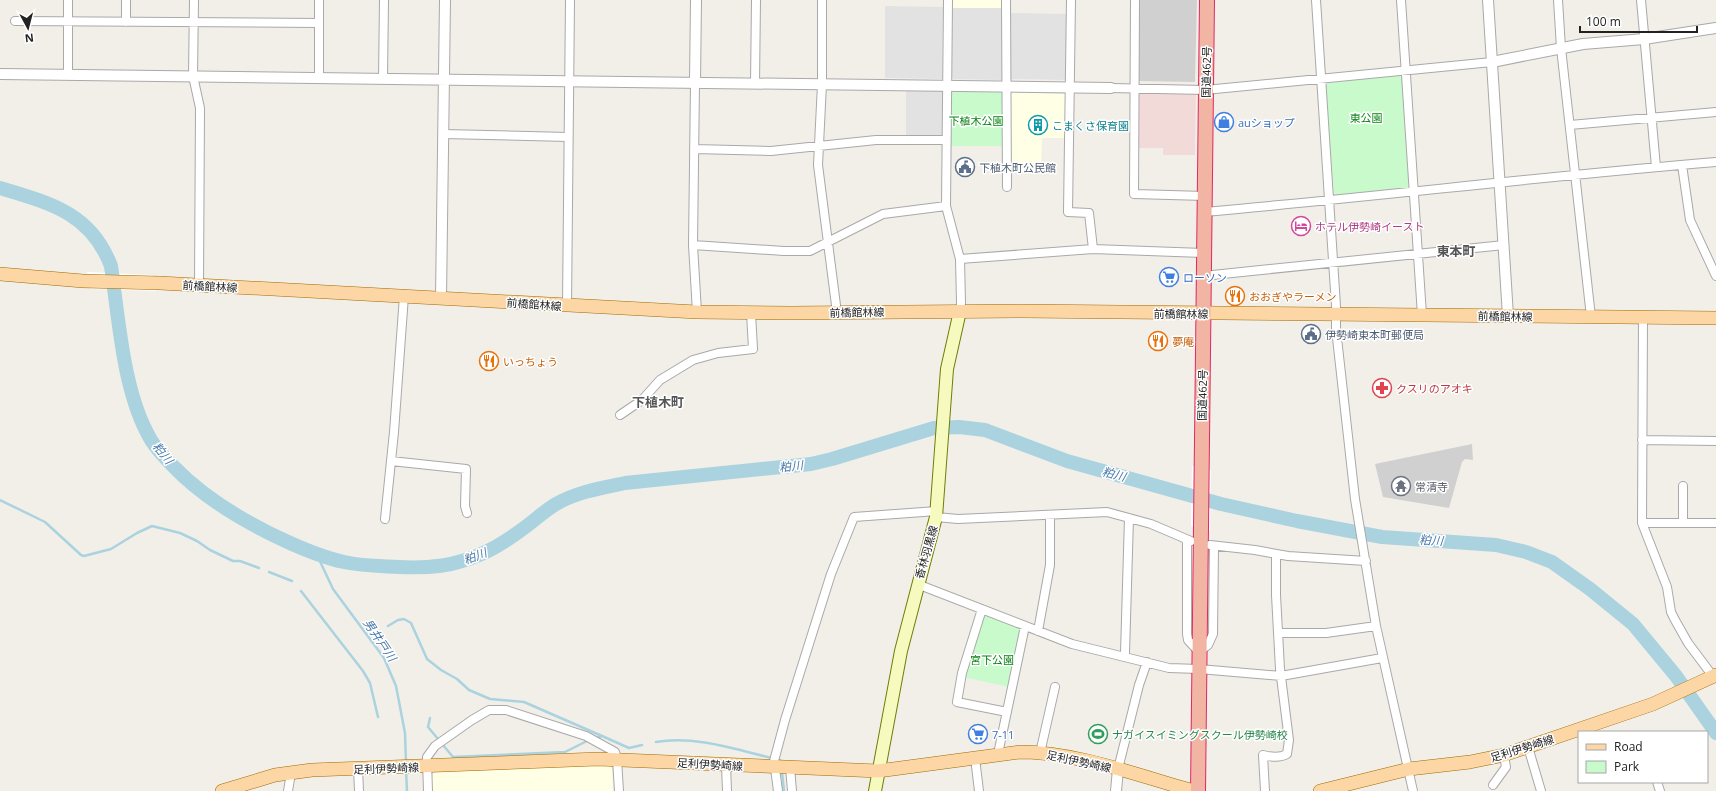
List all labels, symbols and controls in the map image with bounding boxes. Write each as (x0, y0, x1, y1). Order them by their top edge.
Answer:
north arrow (8, 8, 48, 48)
scale bar (1580, 8, 1697, 34)
text: 100 m (1586, 13, 1621, 30)
text: N (24, 30, 35, 46)
street label: 国道462号 (1198, 46, 1214, 98)
park label: 東公園 (1350, 110, 1383, 125)
shop icon: auショップ (1213, 111, 1235, 133)
park label: 下植木公園 (949, 113, 1004, 128)
building icon: こまくさ保育園 (1027, 114, 1049, 136)
place label: auショップ (1238, 115, 1295, 130)
place label: こまくさ保育園 (1052, 118, 1129, 133)
public building icon: 下植木町公民館 (954, 156, 976, 178)
place label: 下植木町公民館 (979, 160, 1056, 175)
hotel icon: ホテル伊勢崎イースト (1290, 215, 1312, 237)
place label: ホテル伊勢崎イースト (1315, 219, 1424, 234)
district label: 東本町 (1436, 242, 1476, 260)
supermarket icon: ローソン (1158, 266, 1180, 288)
place label: ローソン (1183, 270, 1227, 285)
street label: 前橋館林線 (182, 277, 238, 295)
restaurant icon: おおぎやラーメン (1224, 285, 1246, 307)
place label: おおぎやラーメン (1249, 289, 1337, 304)
street label: 前橋館林線 (506, 295, 562, 313)
street label: 前橋館林線 (829, 304, 885, 320)
street label: 前橋館林線 (1154, 306, 1209, 321)
street label: 前橋館林線 (1477, 308, 1533, 324)
public building icon: 伊勢崎東本町郵便局 (1300, 323, 1322, 345)
place label: 伊勢崎東本町郵便局 (1325, 327, 1424, 342)
restaurant icon: 夢庵 (1147, 330, 1169, 352)
place label: 夢庵 (1172, 334, 1194, 349)
restaurant icon: いっちょう (478, 350, 500, 372)
place label: いっちょう (503, 354, 558, 369)
street label: 国道462号 (1194, 369, 1210, 421)
pharmacy icon: クスリのアオキ (1371, 377, 1393, 399)
place label: クスリのアオキ (1396, 381, 1473, 396)
district label: 下植木町 (632, 393, 684, 411)
water label: 粕川 (149, 438, 178, 469)
water label: 粕川 (778, 456, 806, 476)
water label: 粕川 (1100, 463, 1130, 486)
temple icon: 常清寺 (1390, 475, 1412, 497)
place label: 常清寺 (1415, 479, 1448, 494)
street label: 香林羽黒線 (911, 523, 941, 581)
water label: 粕川 (1418, 531, 1446, 549)
water label: 粕川 (461, 543, 491, 568)
water label: 男井戸川 (360, 615, 402, 666)
park label: 宮下公園 (970, 652, 1014, 667)
supermarket icon: 7-11 (967, 723, 989, 745)
sports icon: ナガイスイミングスクール伊勢崎校 (1087, 723, 1109, 745)
place label: 7-11 (992, 727, 1014, 742)
place label: ナガイスイミングスクール伊勢崎校 (1112, 727, 1288, 742)
street label: 足利伊勢崎線 (1488, 731, 1556, 765)
legend (1578, 731, 1708, 783)
text: Road (1614, 738, 1643, 755)
street label: 足利伊勢崎線 (1045, 747, 1113, 775)
street label: 足利伊勢崎線 (677, 755, 743, 773)
text: Park (1614, 758, 1640, 775)
street label: 足利伊勢崎線 (353, 759, 419, 777)

